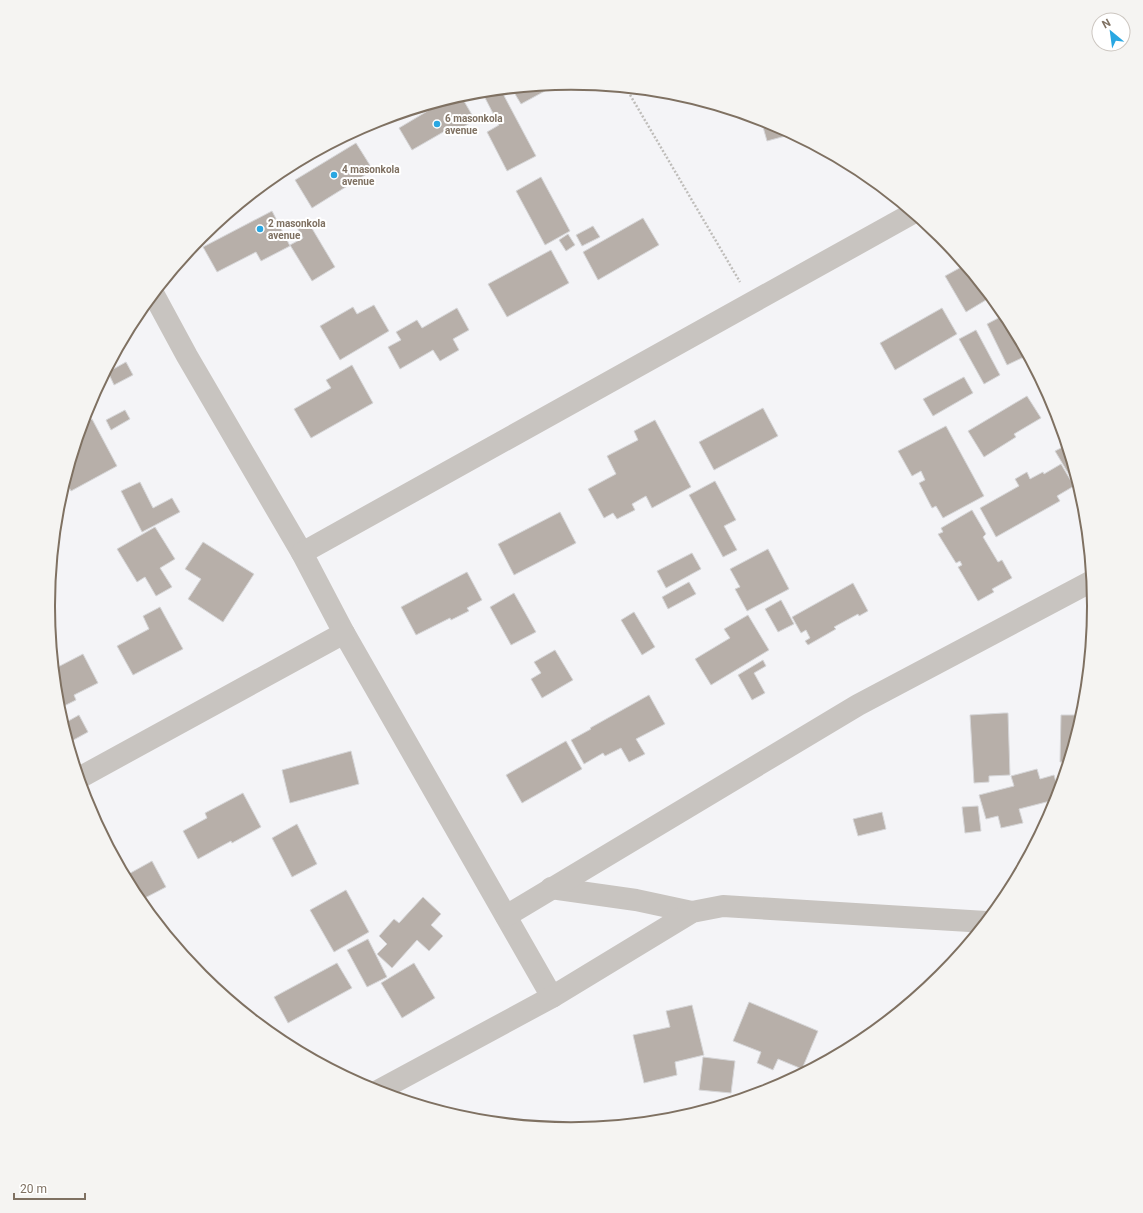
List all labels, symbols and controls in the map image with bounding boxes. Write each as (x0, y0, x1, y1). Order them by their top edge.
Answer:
north arrow (1091, 12, 1131, 52)
text: N (1100, 16, 1113, 31)
place label: 6 masonkola avenue (445, 113, 503, 136)
marker: 6 masonkola avenue (432, 119, 442, 129)
place label: 4 masonkola avenue (342, 164, 400, 187)
marker: 4 masonkola avenue (329, 170, 339, 180)
place label: 2 masonkola avenue (268, 218, 326, 241)
marker: 2 masonkola avenue (255, 224, 265, 234)
scale bar (14, 1175, 85, 1201)
text: 20 m (20, 1182, 47, 1196)

